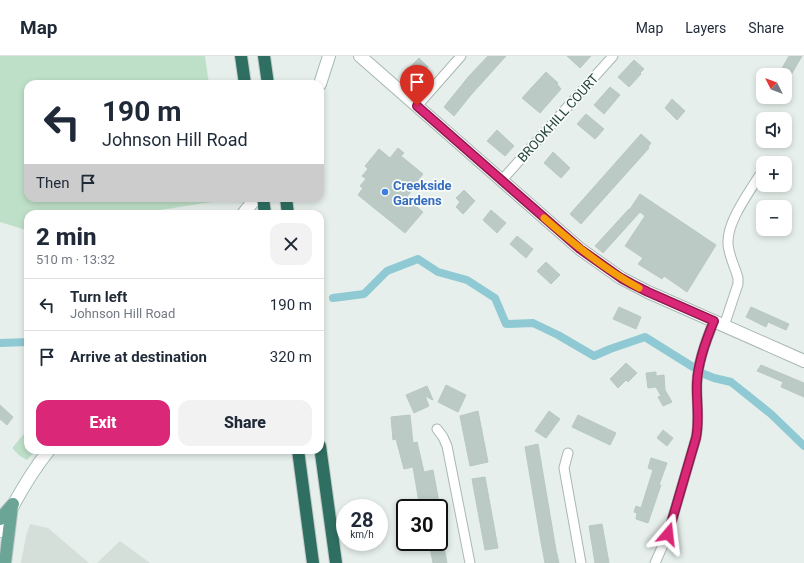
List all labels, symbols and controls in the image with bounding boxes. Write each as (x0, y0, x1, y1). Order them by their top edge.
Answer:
text: Map (20, 16, 58, 39)
text: Map (636, 20, 663, 36)
text: Layers (685, 20, 726, 36)
text: Share (748, 20, 784, 36)
pin (400, 65, 434, 106)
north arrow (756, 68, 792, 104)
map controls (756, 68, 792, 236)
icon: arrive (406, 71, 428, 93)
street label: BROOKHILL COURT (515, 71, 602, 165)
text: 190 m (102, 95, 181, 128)
icon: left (36, 96, 88, 148)
button: sound (756, 112, 792, 148)
text: Johnson Hill Road (102, 129, 248, 150)
button: + (756, 156, 792, 192)
icon: arrive (77, 172, 99, 194)
text: Then (36, 174, 69, 192)
place label: Creekside Gardens (393, 178, 452, 208)
marker: Creekside Gardens (380, 187, 390, 197)
button: − (756, 200, 792, 236)
text: 2 min (36, 223, 97, 251)
button: close (270, 223, 312, 265)
text: 510 m · 13:32 (36, 252, 115, 267)
text: Turn left (70, 288, 127, 306)
icon: left (36, 294, 58, 316)
text: 190 m (270, 296, 312, 314)
text: Johnson Hill Road (70, 306, 175, 321)
icon: arrive (36, 346, 58, 368)
text: Arrive at destination (70, 348, 207, 366)
text: 320 m (270, 348, 312, 366)
button: Exit (36, 400, 170, 446)
button: Share (178, 400, 312, 446)
speed limit sign: 30 (396, 499, 448, 551)
text: 28 (351, 508, 373, 532)
position arrow (647, 513, 689, 555)
text: km/h (350, 529, 374, 540)

